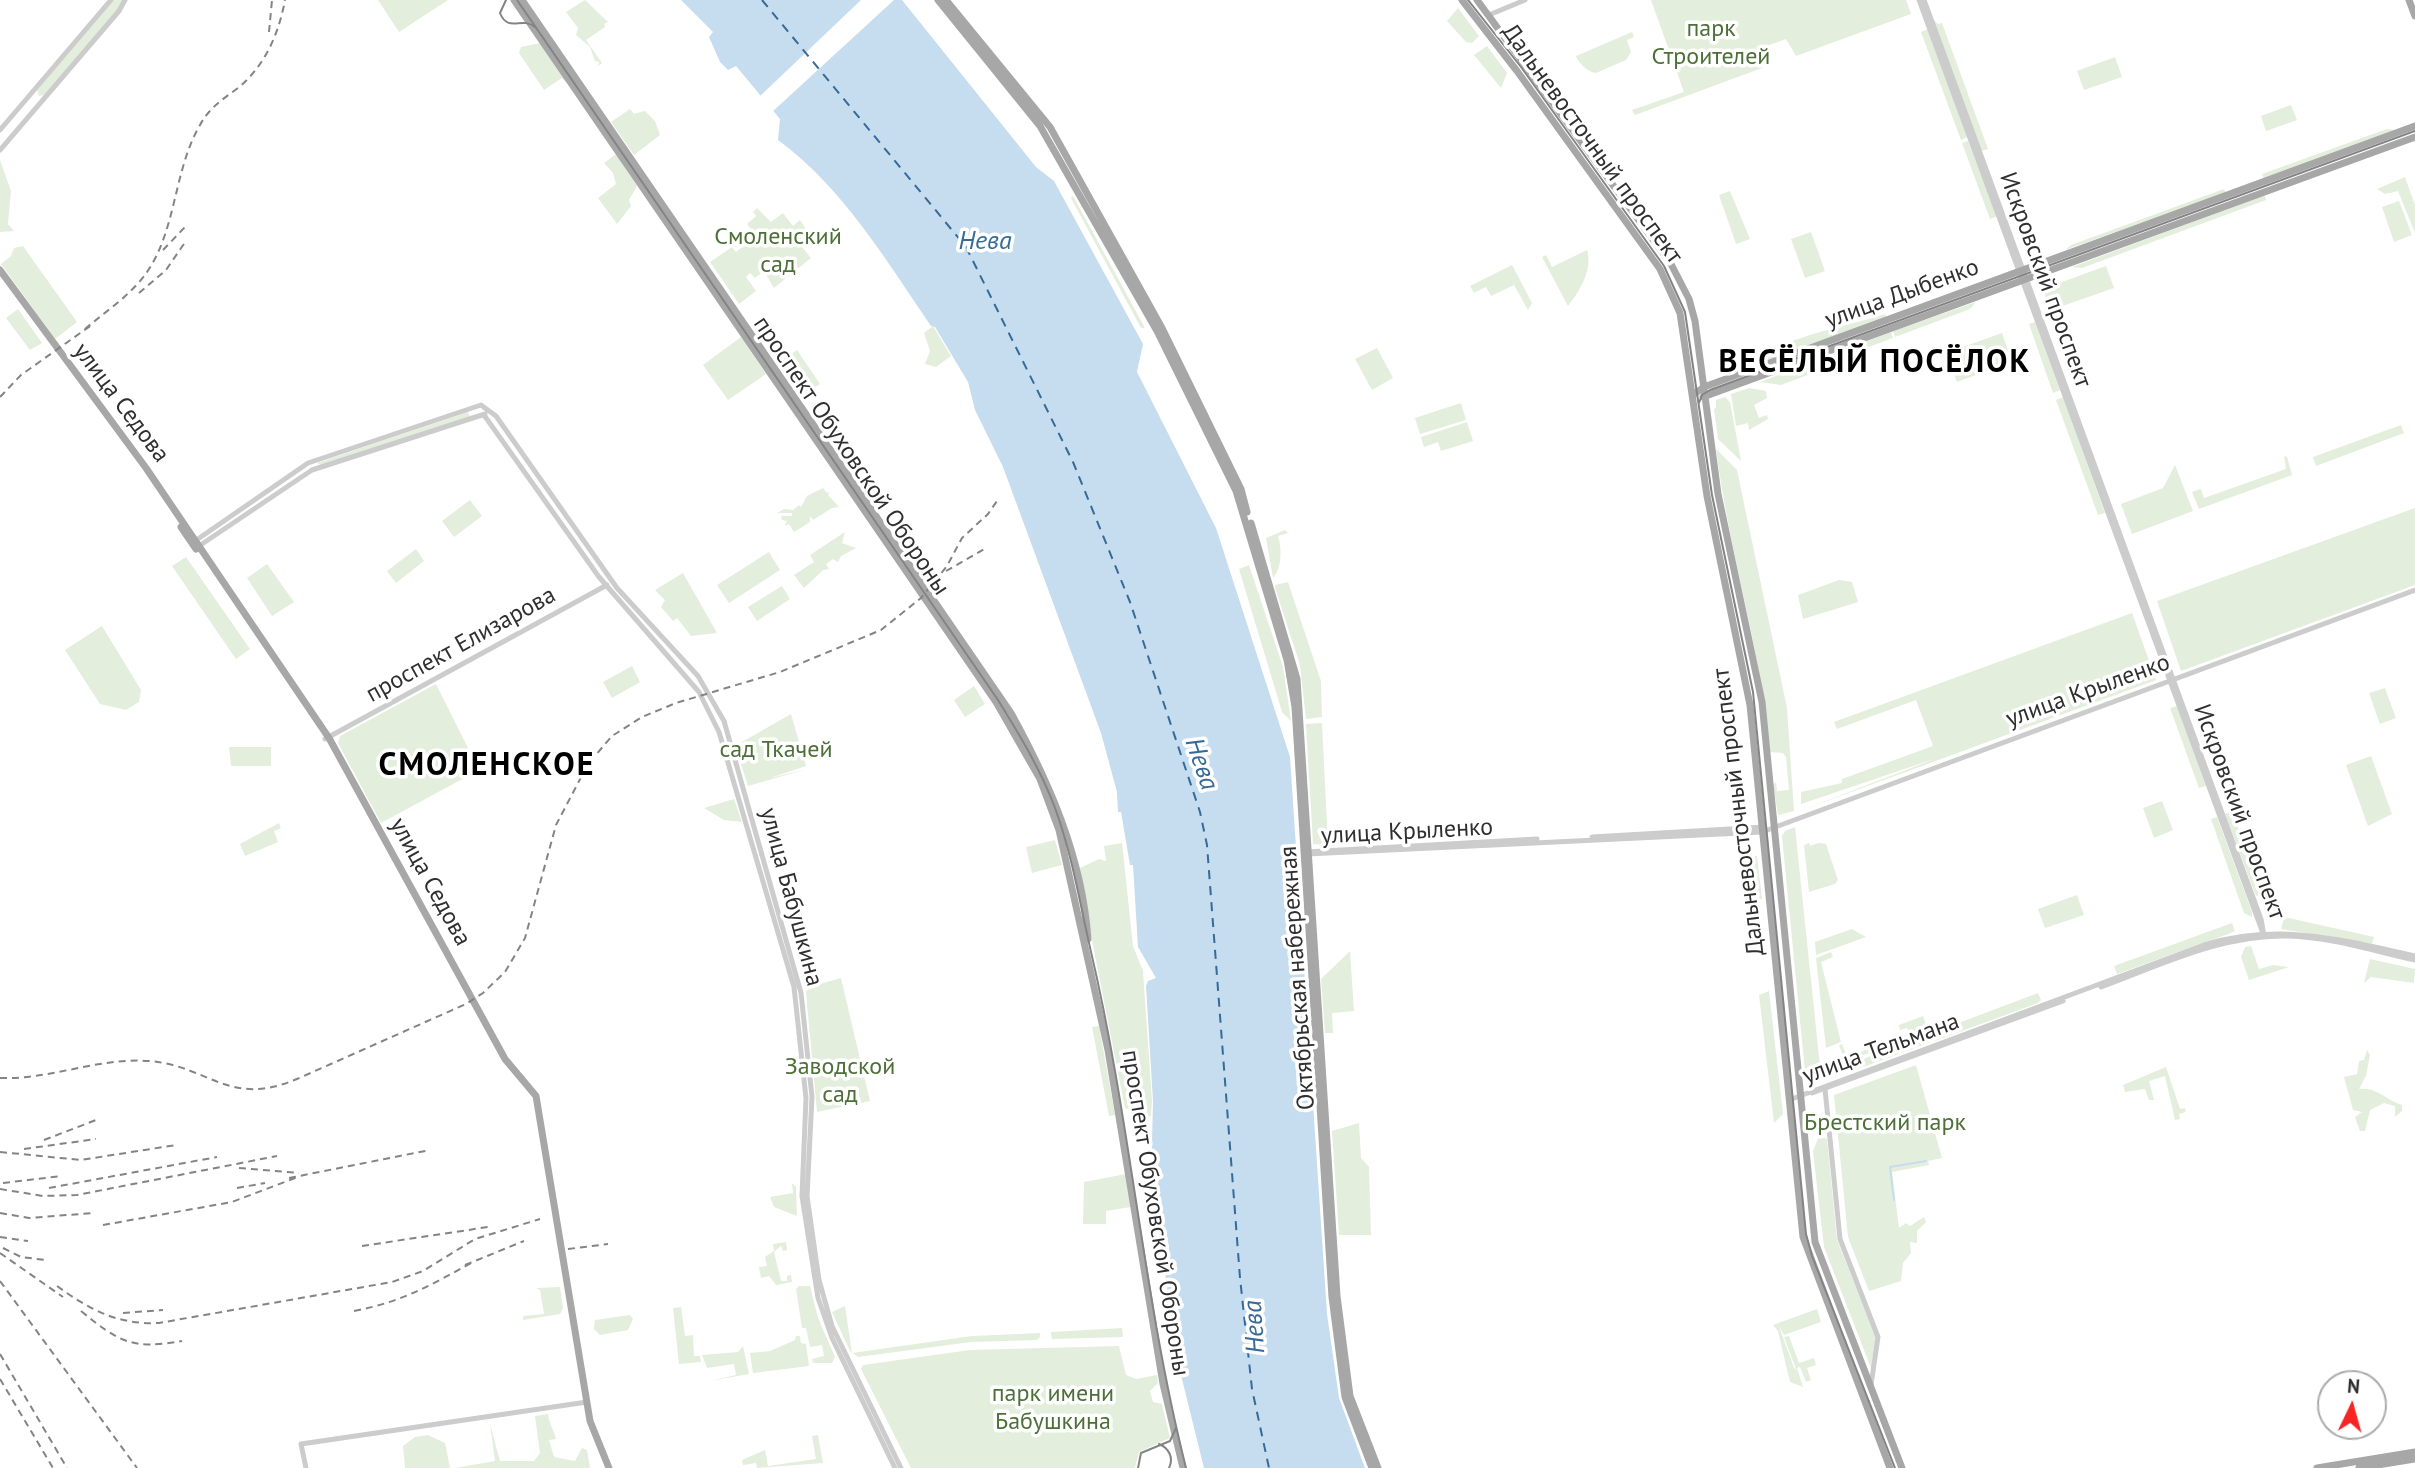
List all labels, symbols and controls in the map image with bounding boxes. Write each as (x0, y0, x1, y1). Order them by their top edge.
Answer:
park label: парк Строителей (1652, 15, 1770, 71)
street label: Дальневосточный проспект (1495, 19, 1689, 269)
street label: Искровский проспект (1993, 168, 2097, 392)
park label: Смоленский сад (714, 223, 842, 279)
water label: Нева (958, 226, 1012, 258)
street label: улица Дыбенко (1821, 253, 1983, 335)
street label: проспект Обуховской Обороны (747, 311, 955, 601)
street label: улица Седова (67, 338, 175, 468)
district label: ВЕСЁЛЫЙ ПОСЁЛОК (1720, 344, 2030, 382)
street label: проспект Елизарова (361, 581, 561, 709)
street label: улица Крыленко (2002, 648, 2174, 734)
street label: Дальневосточный проспект (1707, 667, 1771, 957)
street label: Искровский проспект (2187, 700, 2291, 924)
water label: Нева (1178, 734, 1224, 794)
park label: сад Ткачей (719, 736, 833, 764)
district label: СМОЛЕНСКОЕ (380, 747, 594, 785)
street label: улица Бабушкина (753, 805, 829, 989)
street label: улица Седова (383, 813, 477, 951)
street label: улица Крыленко (1320, 813, 1494, 851)
street label: Октябрьская набережная (1274, 845, 1322, 1111)
street label: улица Тельмана (1799, 1007, 1963, 1091)
street label: проспект Обуховской Обороны (1115, 1048, 1195, 1378)
park label: Заводской сад (785, 1053, 895, 1109)
park label: Брестский парк (1804, 1109, 1966, 1137)
water label: Нева (1238, 1299, 1272, 1355)
north arrow (2317, 1370, 2387, 1440)
text: N (2346, 1374, 2361, 1399)
park label: парк имени Бабушкина (992, 1380, 1114, 1436)

